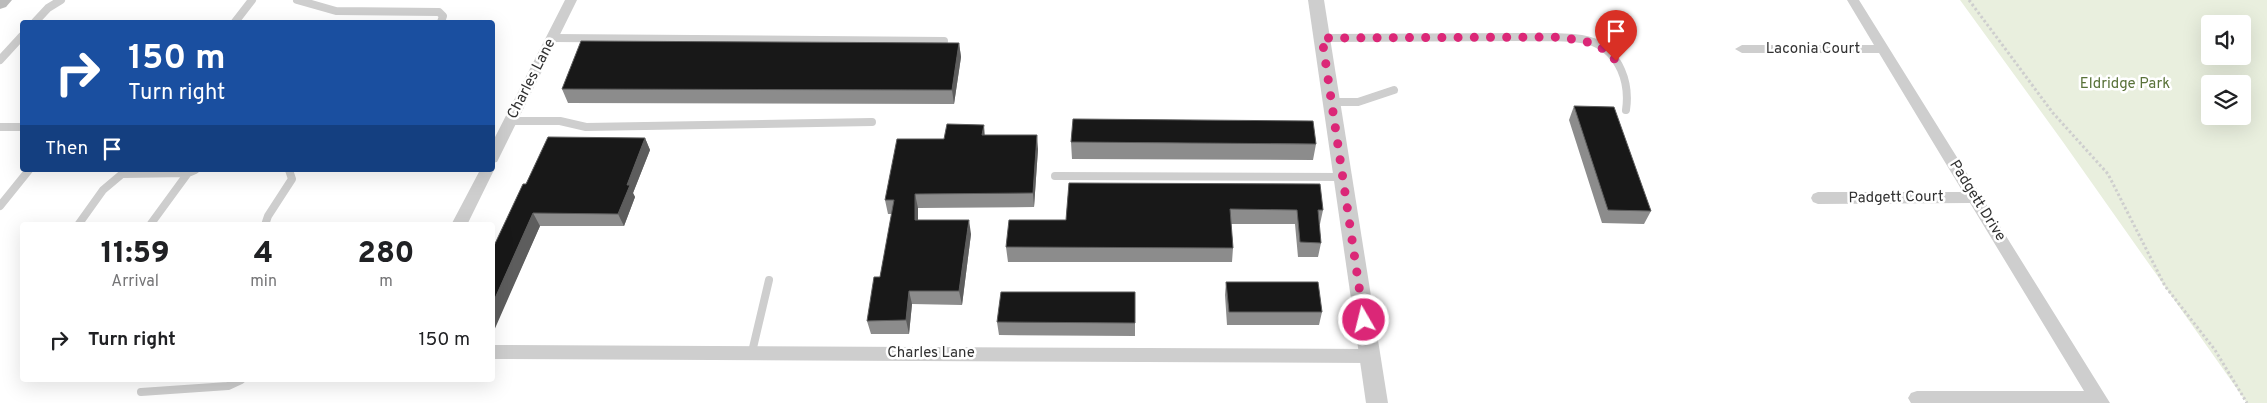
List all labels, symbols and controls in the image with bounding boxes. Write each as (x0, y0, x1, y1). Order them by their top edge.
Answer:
pin (1595, 10, 1637, 61)
map controls (2201, 15, 2251, 125)
button: sound (2201, 15, 2251, 65)
icon: arrive (1602, 17, 1630, 45)
street label: Charles Lane (504, 36, 560, 122)
text: 150 m (128, 37, 226, 81)
icon: right (45, 40, 110, 105)
street label: Laconia Court (1766, 40, 1860, 59)
park label: Eldridge Park (2080, 75, 2170, 94)
button: layers (2201, 75, 2251, 125)
text: Turn right (128, 80, 225, 107)
icon: arrive (98, 135, 126, 163)
text: Then (45, 137, 88, 161)
street label: Padgett Drive (1945, 157, 2009, 245)
street label: Padgett Court (1848, 188, 1944, 208)
text: 11:59 (101, 236, 170, 273)
text: 4 (254, 236, 273, 273)
text: 280 (358, 236, 414, 273)
text: Arrival (111, 272, 159, 292)
text: min (250, 272, 277, 292)
text: m (379, 272, 393, 292)
position arrow (1337, 293, 1389, 345)
icon: right (45, 326, 73, 354)
text: Turn right (88, 328, 176, 352)
text: 150 m (418, 328, 470, 352)
street label: Charles Lane (887, 344, 975, 363)

